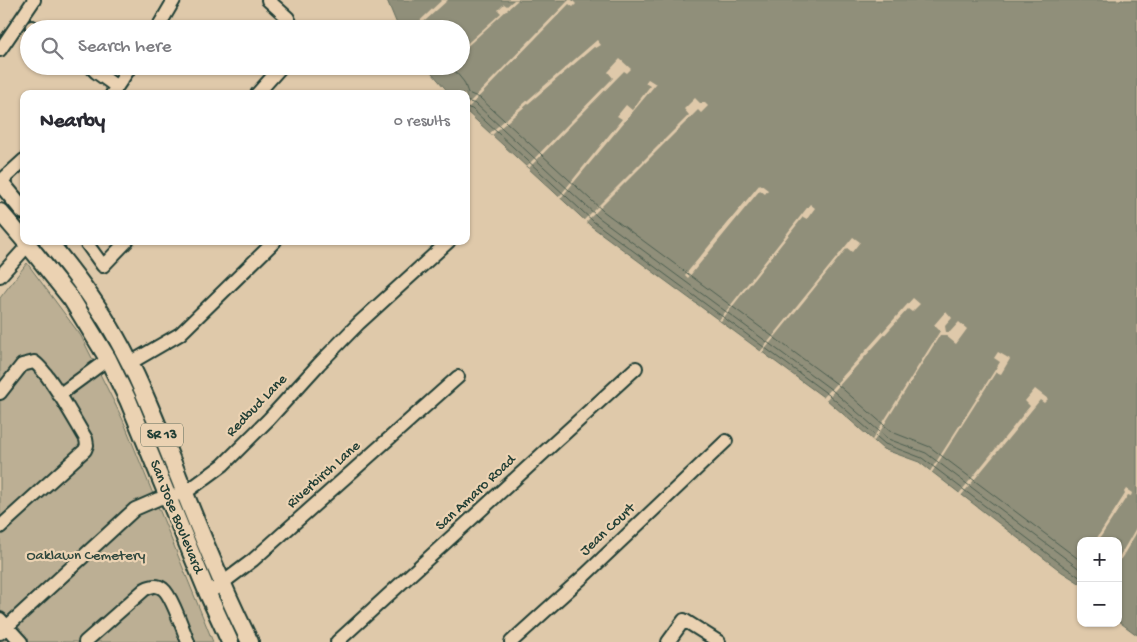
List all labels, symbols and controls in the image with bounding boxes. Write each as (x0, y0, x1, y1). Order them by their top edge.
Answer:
search box (20, 20, 470, 75)
icon: search (38, 34, 66, 62)
text: Search here (78, 36, 172, 59)
text: Nearby (40, 110, 105, 135)
text: 0 results (394, 113, 450, 132)
street label: Redbud Lane (223, 371, 292, 441)
road number: SR 13 (141, 424, 183, 446)
street label: Riverbirch Lane (284, 437, 365, 513)
street label: San Amaro Road (432, 450, 521, 535)
street label: San Jose Boulevard (145, 457, 207, 578)
street label: Jean Court (577, 499, 641, 560)
map controls (1077, 537, 1122, 627)
button: + (1077, 537, 1122, 582)
park label: Oaklawn Cemetery (27, 547, 146, 565)
button: − (1077, 582, 1122, 627)

